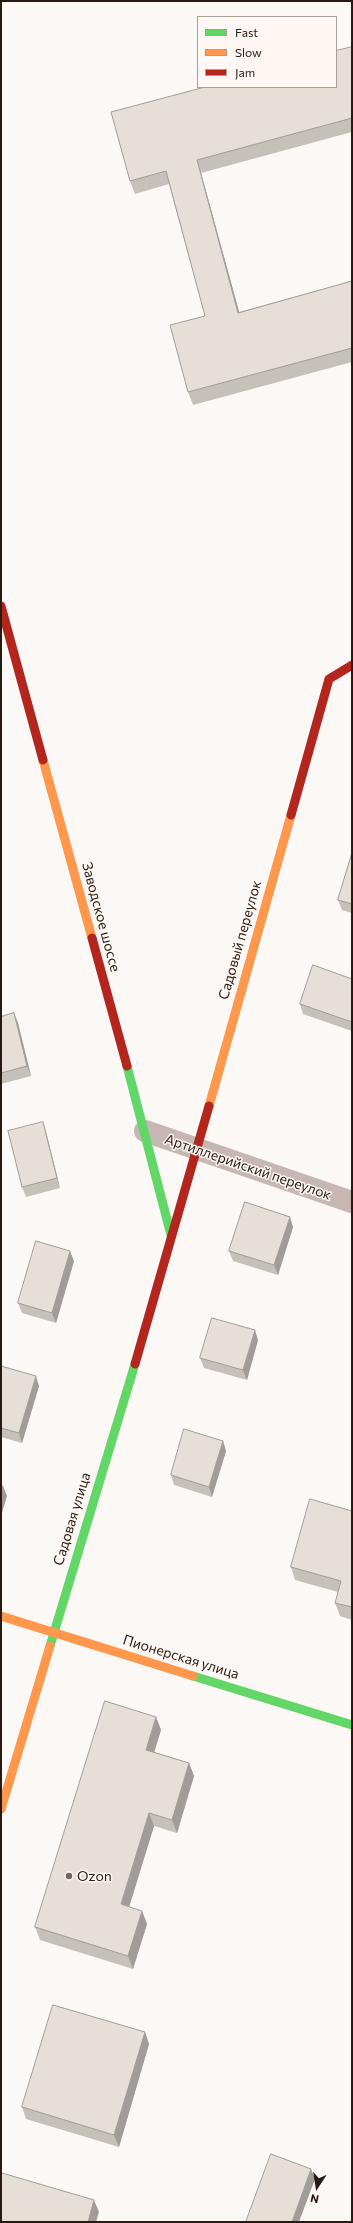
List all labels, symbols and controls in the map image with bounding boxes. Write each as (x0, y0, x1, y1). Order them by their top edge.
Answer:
legend (197, 16, 337, 88)
text: Fast (235, 25, 258, 39)
text: Slow (235, 45, 262, 59)
text: Jam (235, 65, 255, 79)
street label: Заводское шоссе (78, 860, 124, 974)
street label: Садовый переулок (215, 878, 265, 1002)
street label: Артиллерийский переулок (163, 1131, 333, 1203)
street label: Садовая улица (50, 1470, 94, 1568)
street label: Пионерская улица (121, 1631, 241, 1683)
place label: Ozon (77, 1868, 112, 1884)
marker: Ozon (64, 1871, 74, 1881)
north arrow (297, 2167, 337, 2207)
text: N (309, 2192, 320, 2206)

